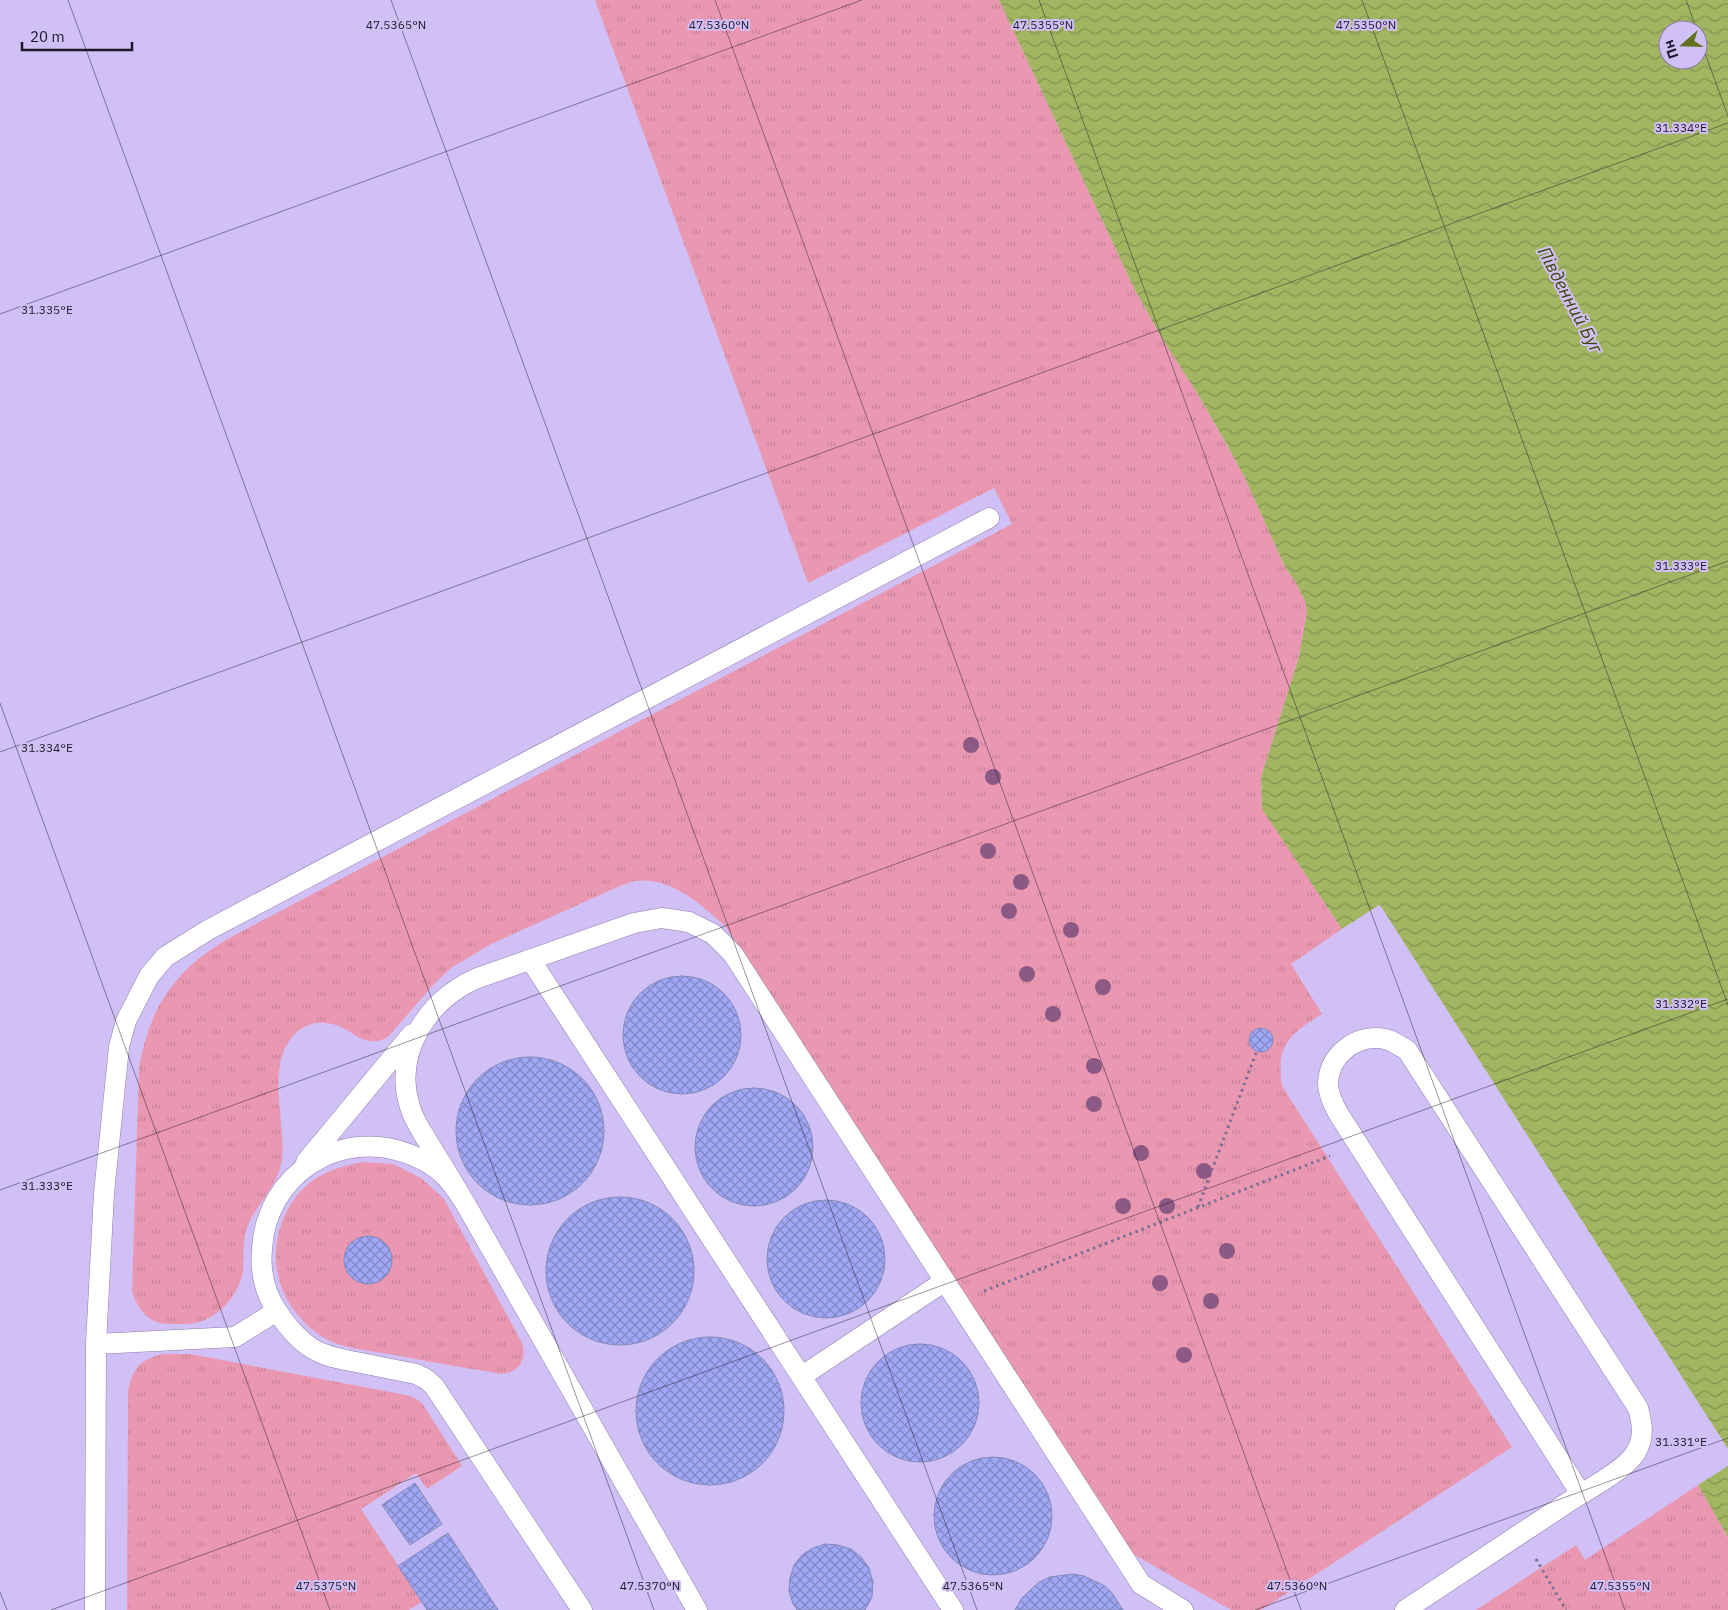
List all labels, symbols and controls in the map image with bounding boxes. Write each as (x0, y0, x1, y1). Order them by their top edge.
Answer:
text: 47.5365°N (366, 17, 426, 32)
text: 47.5360°N (689, 17, 749, 32)
text: 47.5355°N (1013, 17, 1073, 32)
text: 47.5350°N (1336, 17, 1396, 32)
scale bar (22, 20, 132, 52)
north arrow (1658, 20, 1708, 70)
text: 20 m (30, 27, 65, 46)
text: Пн (1659, 38, 1682, 61)
text: 31.334°E (1655, 120, 1707, 135)
water label: Південний Буг (1533, 243, 1609, 358)
text: 31.335°E (21, 302, 73, 317)
text: 31.333°E (1655, 558, 1707, 573)
text: 31.334°E (21, 740, 73, 755)
text: 31.332°E (1655, 996, 1707, 1011)
text: 31.333°E (21, 1178, 73, 1193)
text: 31.331°E (1655, 1434, 1707, 1449)
text: 47.5375°N (296, 1578, 356, 1593)
text: 47.5370°N (620, 1578, 680, 1593)
text: 47.5365°N (943, 1578, 1003, 1593)
text: 47.5360°N (1267, 1578, 1327, 1593)
text: 47.5355°N (1590, 1578, 1650, 1593)

